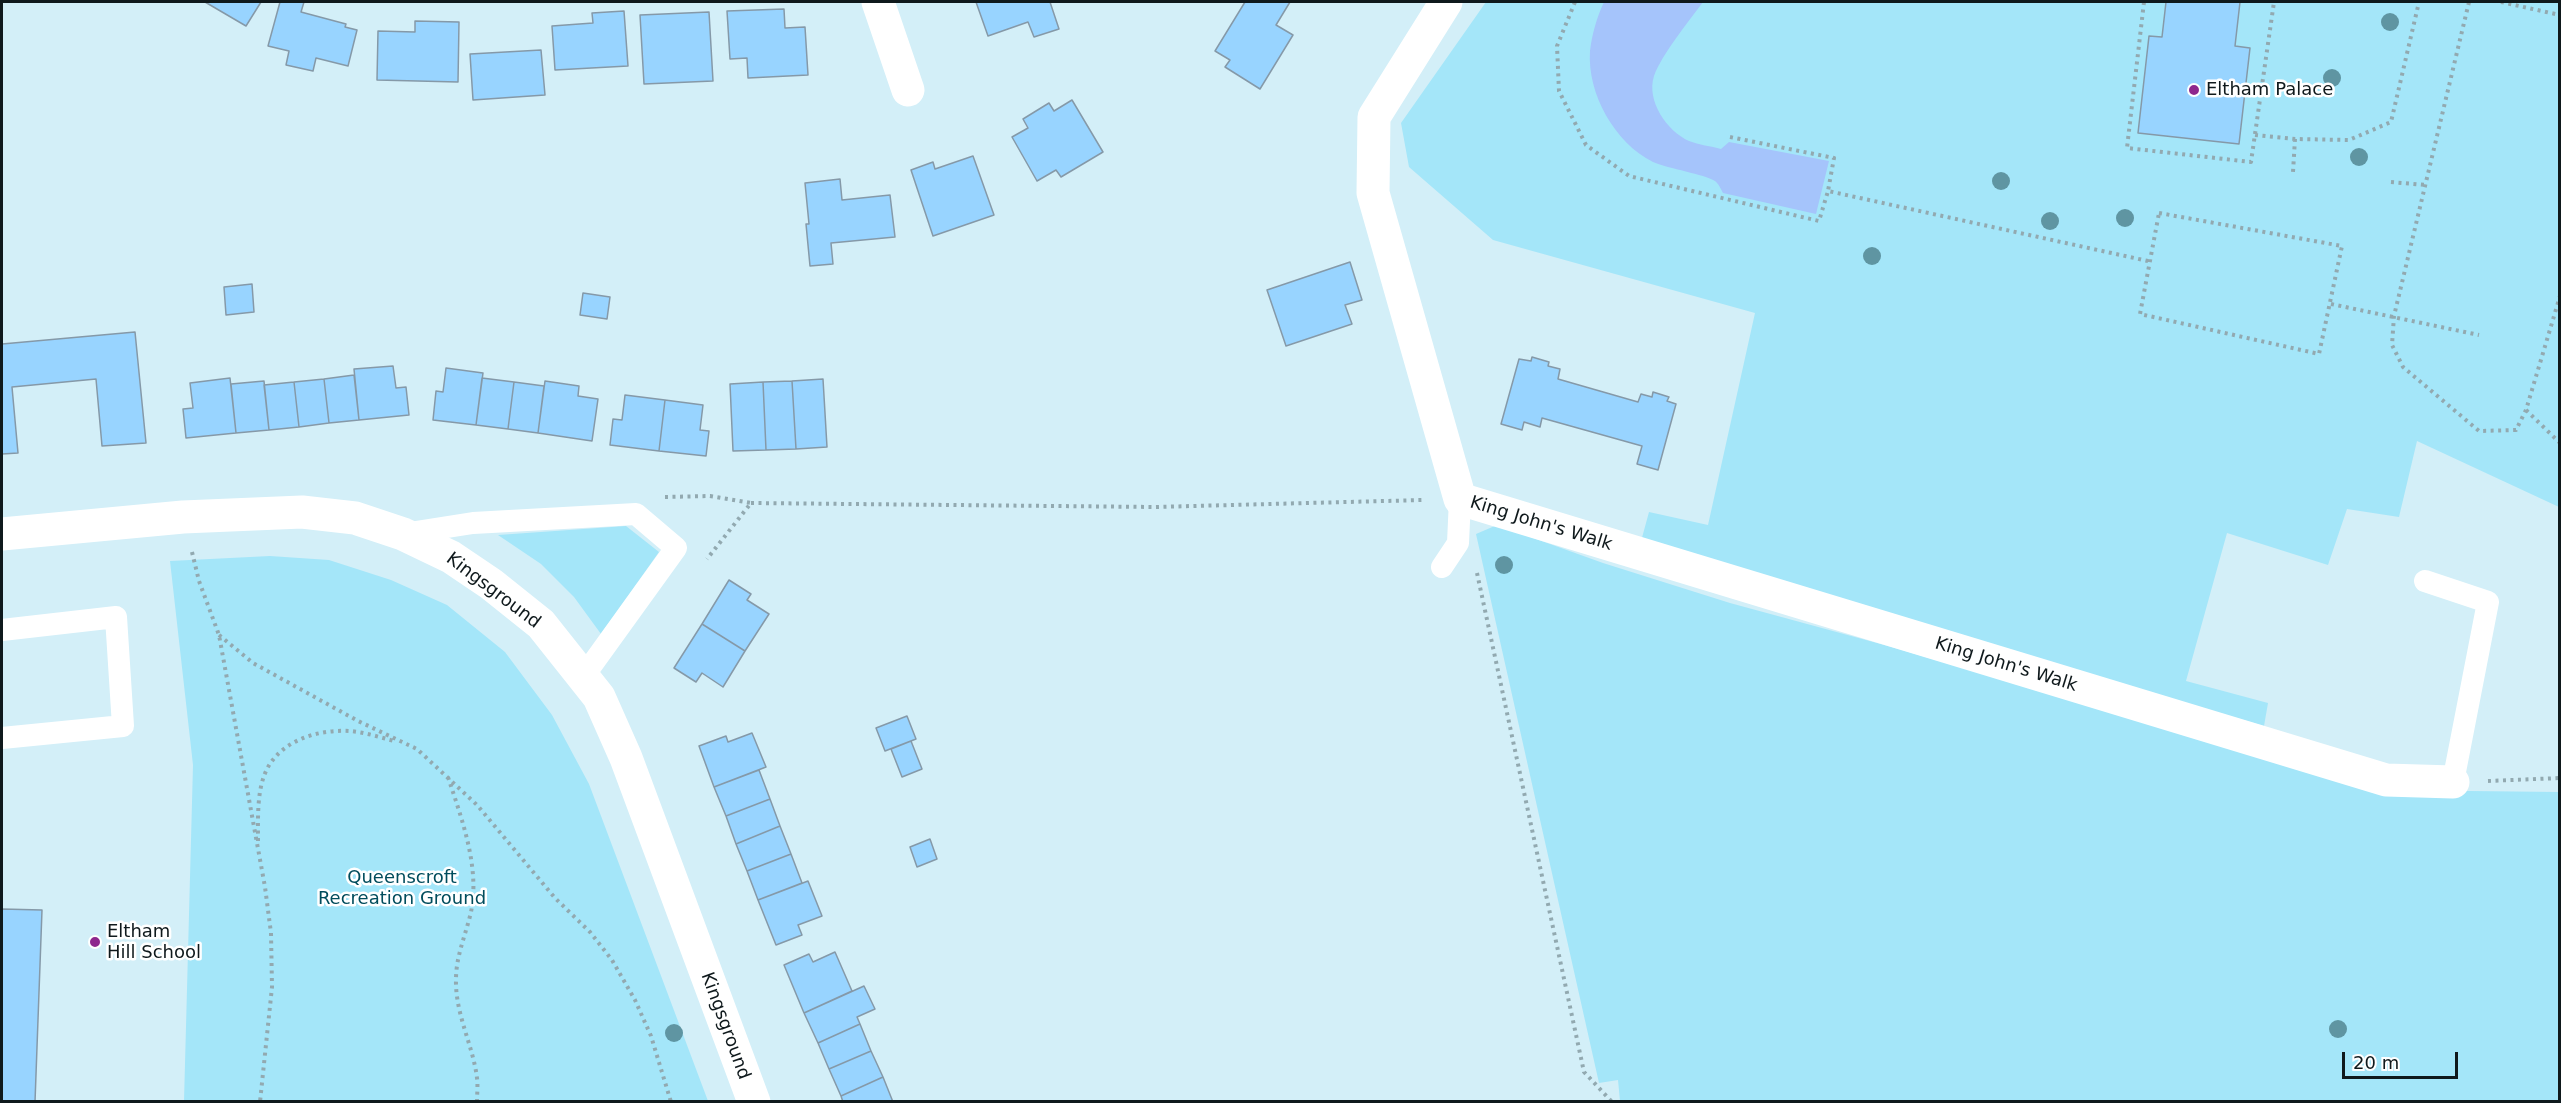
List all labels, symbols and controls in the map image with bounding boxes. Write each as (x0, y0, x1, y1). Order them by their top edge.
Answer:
place label: Eltham Palace (2206, 79, 2333, 101)
marker: Eltham Palace (2187, 83, 2201, 97)
street label: King John's Walk (1467, 492, 1615, 556)
street label: Kingsground (441, 548, 545, 634)
street label: King John's Walk (1932, 633, 2080, 697)
park label: Queenscroft Recreation Ground (318, 867, 486, 910)
place label: Eltham Hill School (107, 921, 201, 964)
marker: Eltham Hill School (88, 935, 102, 949)
street label: Kingsground (696, 969, 754, 1083)
scale bar (2345, 1040, 2460, 1078)
text: 20 m (2353, 1052, 2399, 1073)

